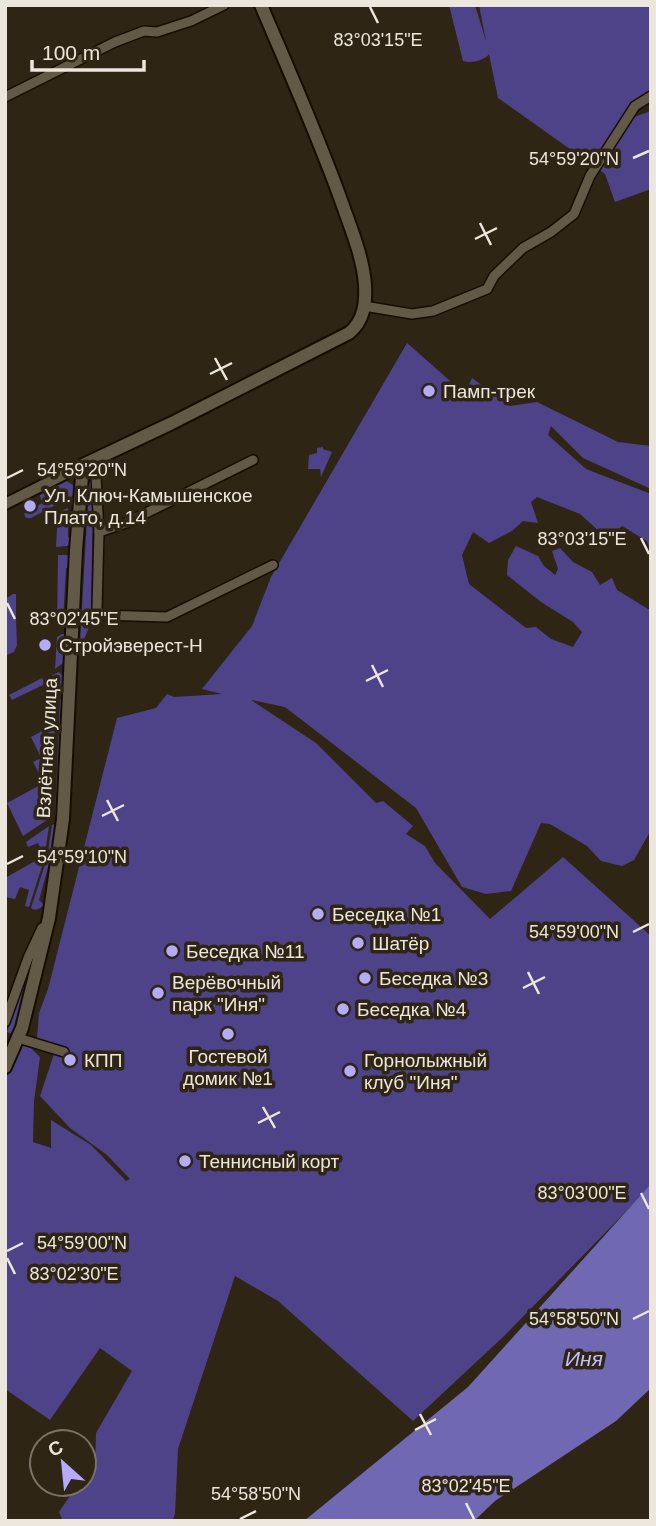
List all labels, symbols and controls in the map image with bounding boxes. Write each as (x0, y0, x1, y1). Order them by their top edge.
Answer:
scale bar (32, 28, 144, 72)
text: 83°03'15"E (333, 30, 423, 50)
text: 100 m (42, 41, 100, 64)
text: 54°59'20"N (529, 149, 619, 169)
place label: Памп-трек (443, 381, 536, 402)
marker: Памп-трек (421, 383, 437, 399)
text: 54°59'20"N (37, 460, 127, 480)
place label: Ул. Ключ-Камышенское Плато, д.14 (44, 485, 252, 528)
marker: Ул. Ключ-Камышенское Плато, д.14 (22, 498, 38, 514)
text: 83°03'15"E (537, 529, 627, 549)
text: 83°02'45"E (29, 609, 119, 629)
place label: Стройэверест-Н (59, 635, 203, 656)
marker: Стройэверест-Н (37, 637, 53, 653)
street label: Взлётная улица (33, 677, 61, 819)
text: 54°59'10"N (37, 847, 127, 867)
place label: Беседка №1 (332, 904, 441, 925)
marker: Беседка №1 (310, 906, 326, 922)
text: 54°59'00"N (529, 922, 619, 942)
place label: Шатёр (372, 933, 429, 954)
marker: Шатёр (350, 935, 366, 951)
place label: Беседка №11 (186, 941, 304, 962)
marker: Беседка №11 (164, 943, 180, 959)
place label: Беседка №3 (379, 968, 488, 989)
marker: Беседка №3 (357, 970, 373, 986)
place label: Верёвочный парк "Иня" (172, 972, 281, 1015)
marker: Верёвочный парк "Иня" (150, 985, 166, 1001)
place label: Беседка №4 (357, 999, 467, 1020)
marker: Беседка №4 (335, 1001, 351, 1017)
marker: Гостевой домик №1 (220, 1026, 236, 1042)
place label: Гостевой домик №1 (183, 1046, 273, 1089)
place label: КПП (84, 1050, 122, 1071)
place label: Горнолыжный клуб "Иня" (364, 1050, 487, 1093)
marker: КПП (62, 1052, 78, 1068)
marker: Горнолыжный клуб "Иня" (342, 1063, 358, 1079)
place label: Теннисный корт (199, 1151, 339, 1172)
marker: Теннисный корт (177, 1153, 193, 1169)
text: 83°03'00"E (537, 1183, 627, 1203)
text: 54°59'00"N (37, 1233, 127, 1253)
text: 83°02'30"E (29, 1264, 119, 1284)
text: 54°58'50"N (529, 1309, 619, 1329)
water label: Иня (565, 1347, 603, 1370)
north arrow (28, 1428, 98, 1498)
text: С (45, 1436, 67, 1461)
text: 83°02'45"E (421, 1476, 511, 1496)
text: 54°58'50"N (211, 1484, 301, 1504)

